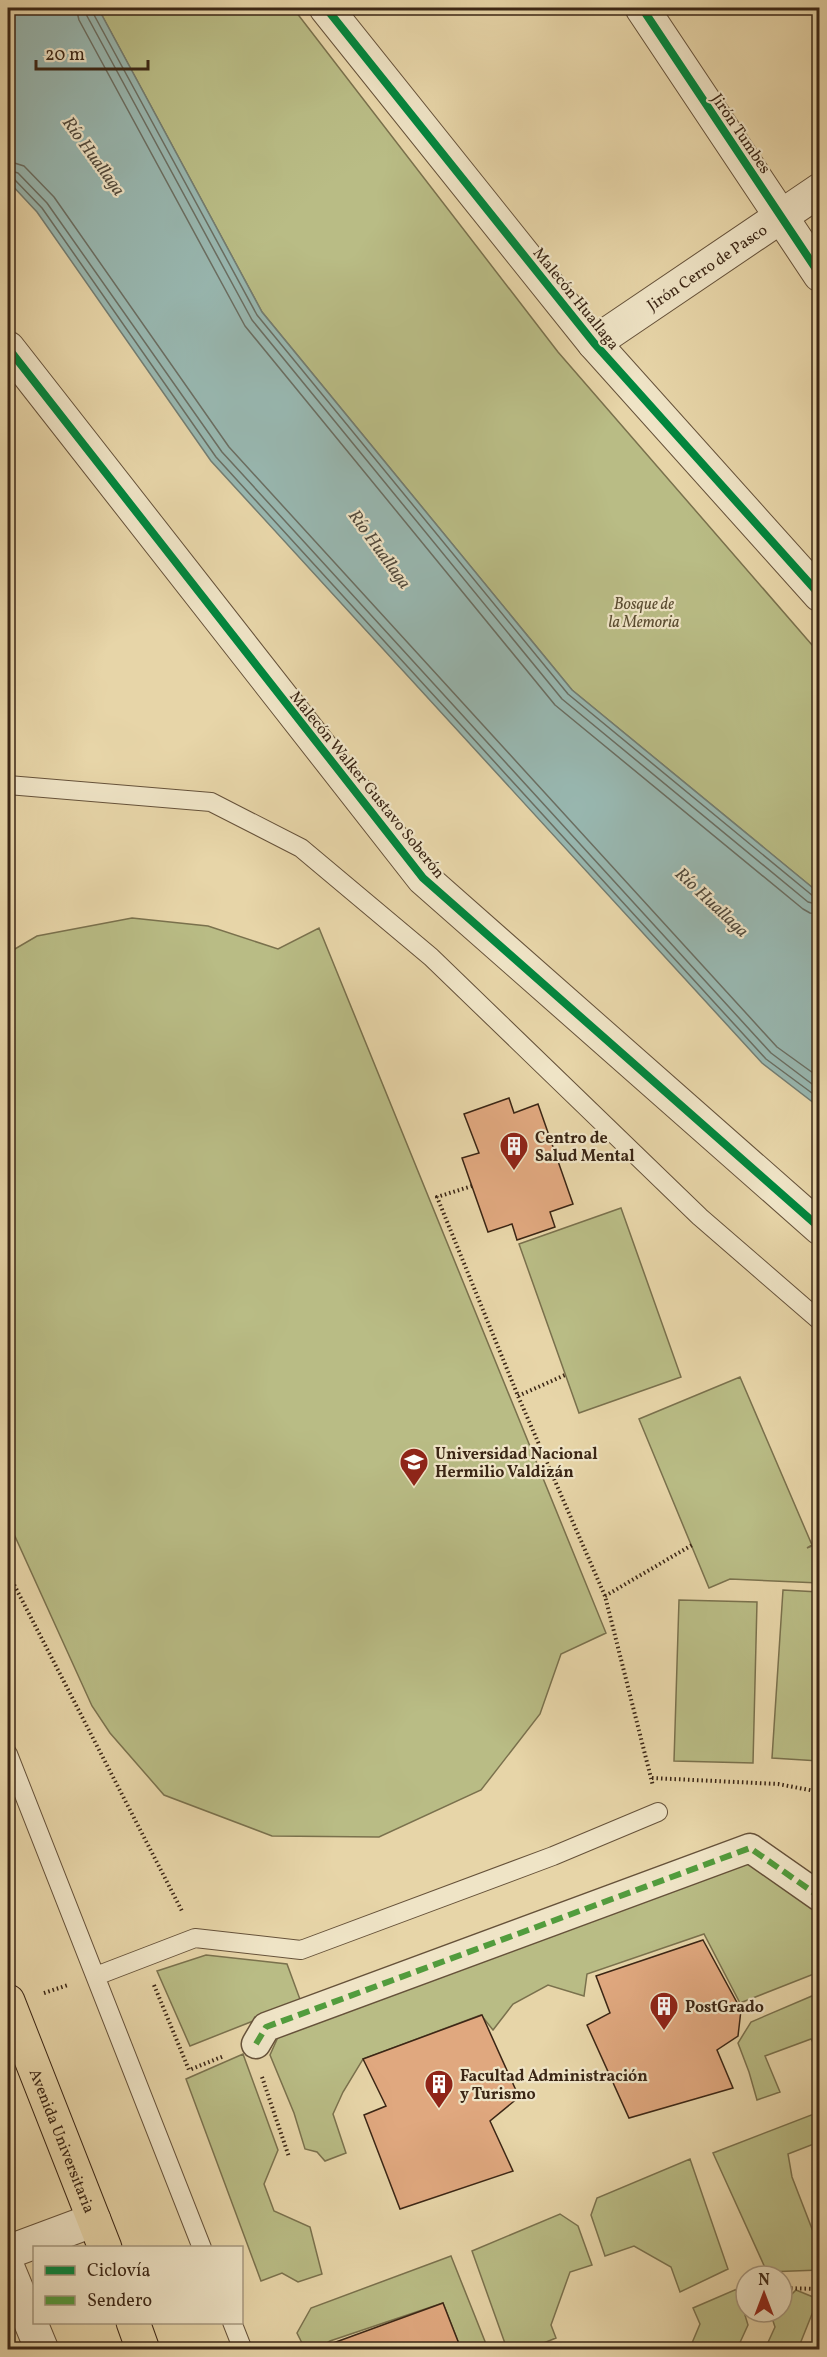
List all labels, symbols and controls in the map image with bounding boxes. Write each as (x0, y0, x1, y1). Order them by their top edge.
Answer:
scale bar (36, 33, 148, 71)
text: 20 m (45, 43, 85, 68)
street label: Jirón Tumbes (705, 90, 775, 179)
water label: Río Huallaga (55, 112, 130, 202)
street label: Jirón Cerro de Pasco (643, 220, 772, 317)
street label: Malecón Huallaga (527, 243, 624, 355)
water label: Río Huallaga (341, 505, 416, 595)
park label: Bosque de la Memoria (608, 594, 680, 634)
street label: Malecón Walker Gustavo Soberón (284, 687, 449, 884)
water label: Río Huallaga (669, 862, 753, 944)
place label: Centro de Salud Mental (535, 1128, 635, 1168)
building icon: Centro de Salud Mental (498, 1130, 530, 1172)
place label: Universidad Nacional Hermilio Valdizán (435, 1444, 598, 1484)
school or university icon: Universidad Nacional Hermilio Valdizán (398, 1446, 430, 1488)
building icon: PostGrado (648, 1990, 680, 2032)
place label: PostGrado (685, 1997, 764, 2019)
street label: Avenida Universitaria (23, 2066, 99, 2217)
place label: Facultad Administración y Turismo (460, 2066, 648, 2106)
building icon: Facultad Administración y Turismo (423, 2068, 455, 2110)
legend (33, 2246, 243, 2324)
text: Ciclovía (87, 2259, 150, 2284)
north arrow (734, 2264, 794, 2324)
text: N (758, 2270, 770, 2292)
text: Sendero (87, 2289, 152, 2314)

